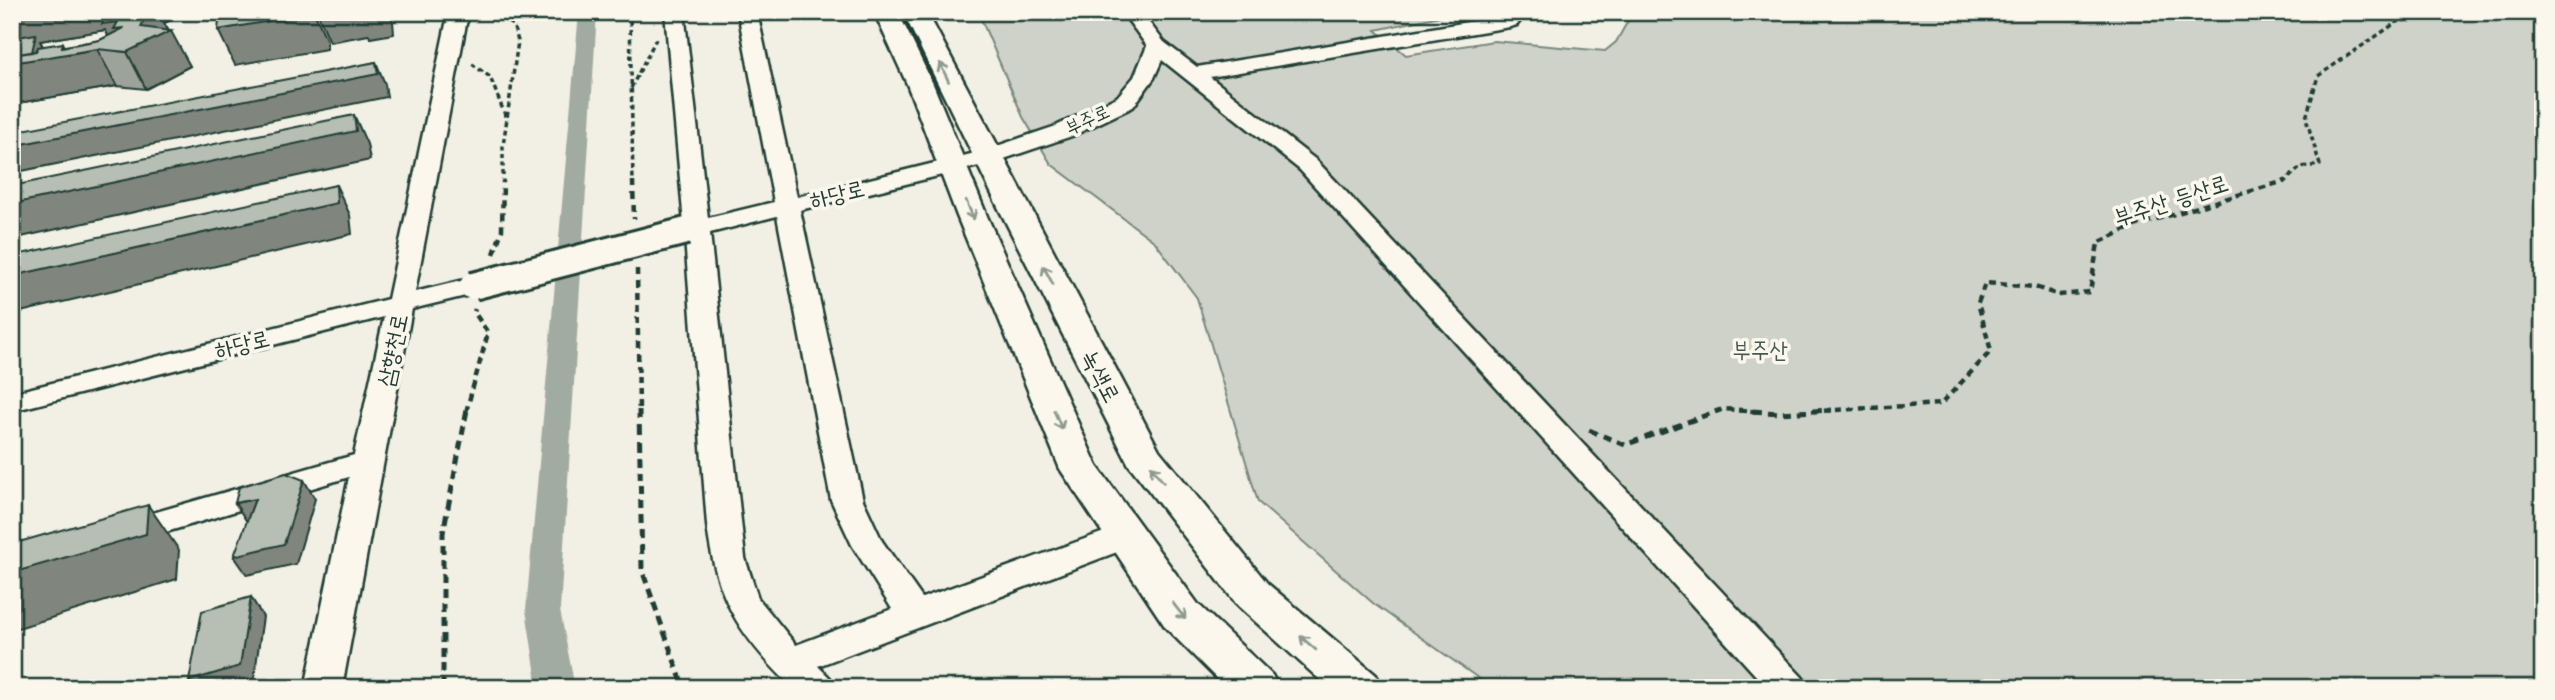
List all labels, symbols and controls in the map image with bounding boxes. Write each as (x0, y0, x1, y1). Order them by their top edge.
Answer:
one-way arrow (937, 62, 950, 83)
street label: 부주로 (1062, 100, 1113, 140)
street label: 부주산 등산로 (2111, 169, 2232, 232)
street label: 하당로 (807, 175, 867, 214)
one-way arrow (964, 199, 977, 221)
one-way arrow (1041, 265, 1055, 285)
street label: 삼향천로 (372, 311, 413, 389)
street label: 하당로 (212, 325, 272, 364)
park label: 부주산 (1732, 337, 1788, 364)
street label: 녹색로 (1076, 345, 1126, 407)
one-way arrow (1052, 409, 1065, 430)
one-way arrow (1150, 465, 1165, 483)
one-way arrow (1172, 602, 1187, 620)
one-way arrow (1299, 635, 1317, 651)

